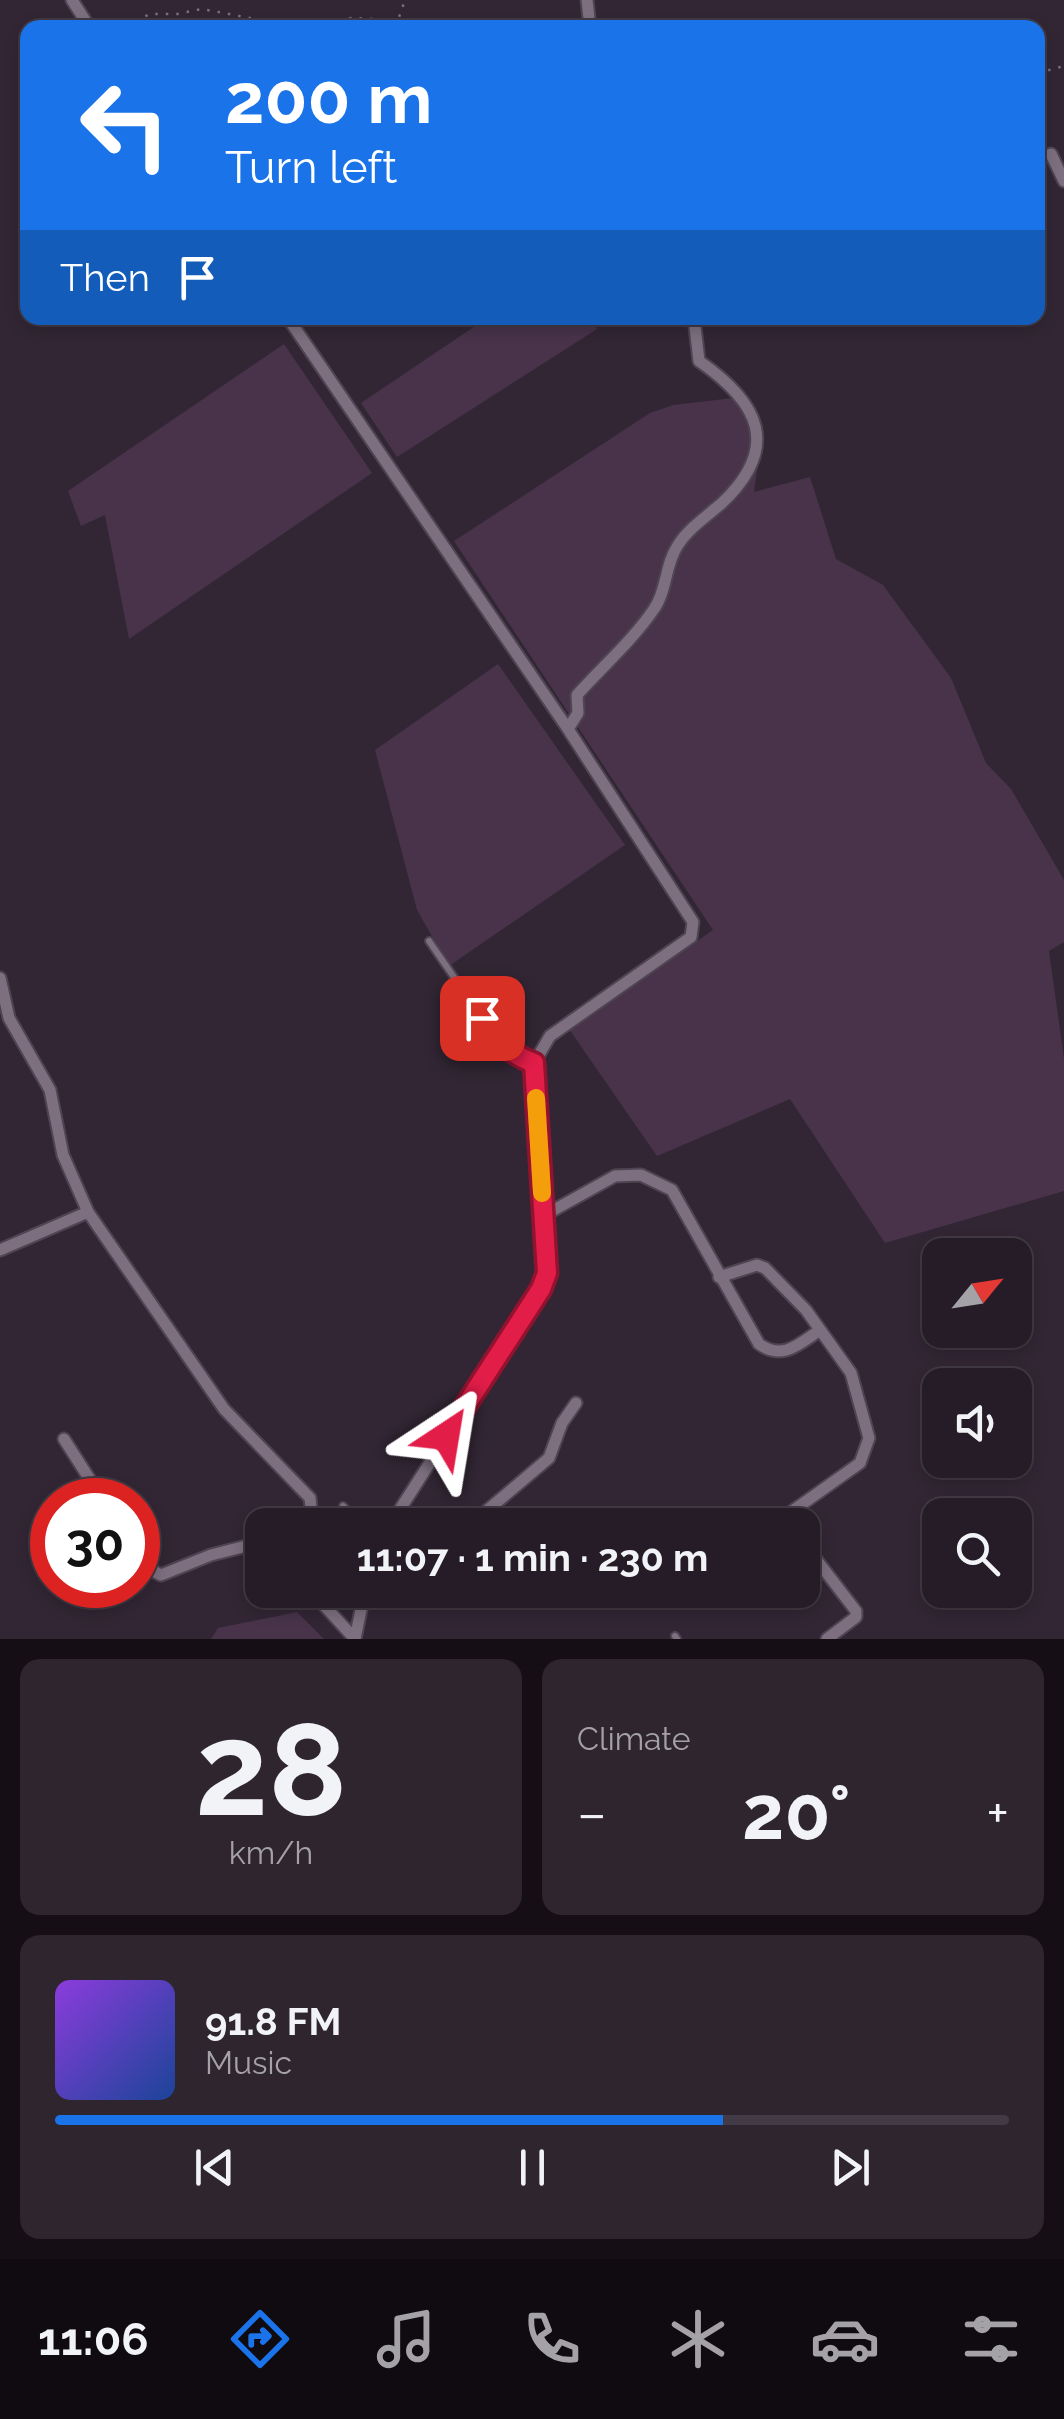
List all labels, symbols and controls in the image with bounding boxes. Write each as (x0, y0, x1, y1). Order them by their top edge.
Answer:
text: 200 m (225, 57, 432, 139)
icon: left (60, 60, 190, 190)
text: Turn left (225, 141, 397, 194)
icon: arrive (170, 250, 225, 305)
text: Then (60, 255, 150, 300)
pin (440, 976, 525, 1061)
icon: arrive (455, 991, 510, 1046)
north arrow (922, 1238, 1032, 1348)
map controls (922, 1238, 1032, 1608)
button: sound (922, 1368, 1032, 1478)
position arrow (394, 1384, 498, 1488)
speed limit sign: 30 (30, 1478, 160, 1608)
button: search (922, 1498, 1032, 1608)
text: 11:07 · 1 min · 230 m (357, 1535, 708, 1580)
text: 28 (195, 1693, 347, 1845)
text: Climate (577, 1720, 691, 1757)
text: 20° (742, 1768, 851, 1857)
text: − (577, 1781, 607, 1846)
text: + (986, 1781, 1009, 1846)
text: km/h (229, 1834, 313, 1871)
text: 91.8 FM (205, 1999, 341, 2044)
text: Music (205, 2044, 292, 2081)
icon: previous (187, 2140, 242, 2195)
icon: pause (505, 2140, 560, 2195)
icon: next (823, 2140, 878, 2195)
icon: directions (225, 2304, 295, 2374)
icon: music (371, 2304, 441, 2374)
icon: phone (517, 2304, 587, 2374)
icon: climate (663, 2304, 733, 2374)
icon: car (810, 2304, 880, 2374)
icon: filters (956, 2304, 1026, 2374)
text: 11:06 (38, 2313, 149, 2366)

